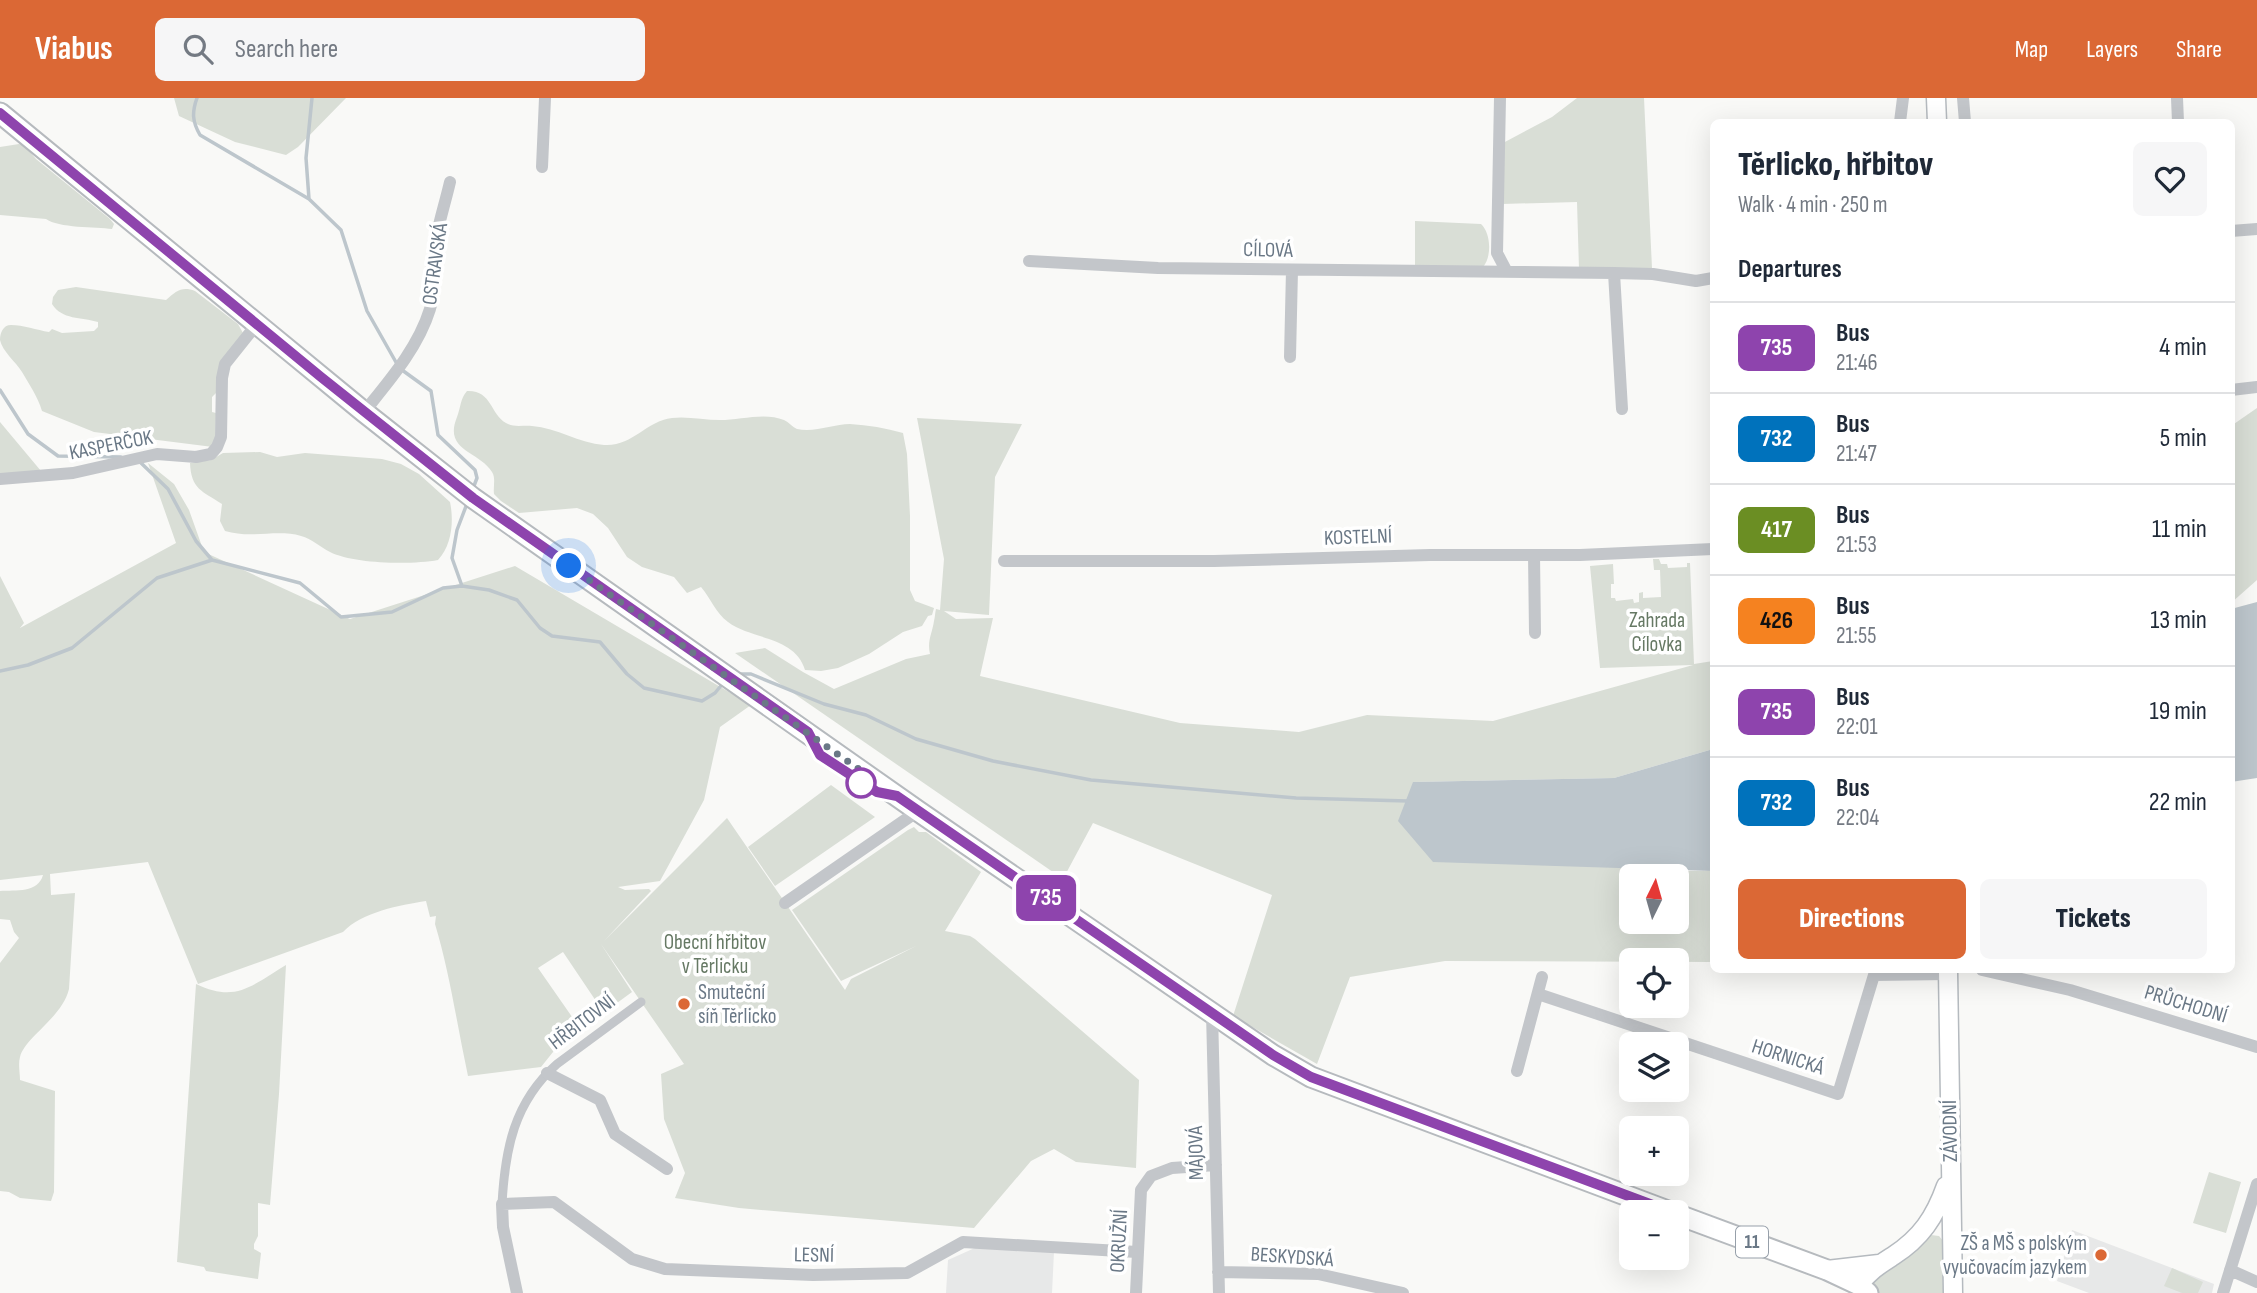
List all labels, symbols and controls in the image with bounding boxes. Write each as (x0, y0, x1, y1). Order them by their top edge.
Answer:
search box (155, 18, 645, 81)
text: Viabus (35, 29, 113, 69)
icon: search (179, 30, 217, 68)
text: Search here (235, 34, 338, 65)
text: Map (2015, 35, 2048, 64)
text: Layers (2086, 35, 2138, 64)
text: Share (2176, 35, 2222, 64)
button: heart (2133, 142, 2207, 216)
text: Těrlicko, hřbitov (1738, 145, 1933, 185)
text: Walk · 4 min · 250 m (1738, 191, 1888, 219)
street label: OSTRAVSKÁ (417, 220, 453, 307)
street label: CÍLOVÁ (1243, 237, 1294, 263)
text: Departures (1738, 254, 1842, 285)
text: Bus (1836, 318, 1870, 349)
text: 4 min (2159, 332, 2207, 363)
text: 735 (1761, 333, 1792, 362)
text: 21:46 (1836, 349, 1878, 377)
text: Bus (1836, 409, 1870, 440)
text: 5 min (2160, 423, 2207, 454)
text: 732 (1761, 424, 1792, 453)
street label: KASPERČOK (67, 425, 155, 465)
text: 21:47 (1836, 440, 1877, 468)
text: Bus (1836, 500, 1870, 531)
text: 11 min (2152, 514, 2207, 545)
text: 417 (1761, 515, 1792, 544)
street label: KOSTELNÍ (1323, 523, 1393, 551)
text: 21:53 (1836, 531, 1877, 559)
your location (551, 548, 586, 583)
text: Bus (1836, 591, 1870, 622)
text: 13 min (2150, 605, 2207, 636)
text: 426 (1760, 606, 1793, 635)
park label: Zahrada Cílovka (1629, 608, 1685, 657)
text: 21:55 (1836, 622, 1876, 650)
text: Bus (1836, 682, 1870, 713)
text: 19 min (2150, 696, 2207, 727)
text: 735 (1761, 697, 1792, 726)
text: 22:01 (1836, 713, 1878, 741)
unlabelled marker (846, 768, 876, 798)
text: Bus (1836, 773, 1870, 804)
text: 22 min (2149, 787, 2207, 818)
text: 732 (1761, 788, 1792, 817)
text: 22:04 (1836, 804, 1879, 832)
north arrow (1619, 864, 1689, 934)
map controls (1619, 864, 1689, 1270)
line badge: 735 (1006, 875, 1086, 921)
button: Directions (1738, 879, 1966, 959)
button: Tickets (1980, 879, 2207, 959)
text: 735 (1030, 883, 1062, 912)
park label: Obecní hřbitov v Těrlicku (664, 930, 766, 979)
button: locate (1619, 948, 1689, 1018)
place label: Smuteční síň Těrlicko (698, 980, 776, 1029)
street label: PRŮCHODNÍ (2142, 980, 2230, 1028)
street label: HŘBITOVNÍ (544, 989, 620, 1055)
marker: Smuteční síň Těrlicko (676, 996, 692, 1012)
button: layers (1619, 1032, 1689, 1102)
street label: HORNICKÁ (1749, 1034, 1828, 1081)
street label: ZÁVODNÍ (1937, 1100, 1963, 1162)
button: + (1619, 1116, 1689, 1186)
street label: MÁJOVÁ (1183, 1125, 1209, 1180)
button: − (1619, 1200, 1689, 1270)
street label: OKRUŽNÍ (1105, 1209, 1133, 1273)
road number: 11 (1736, 1226, 1768, 1258)
place label: ZŠ a MŠ s polským vyučovacím jazykem (1943, 1231, 2087, 1280)
street label: LESNÍ (794, 1242, 834, 1268)
street label: BESKYDSKÁ (1250, 1242, 1335, 1272)
marker: ZŠ a MŠ s polským vyučovacím jazykem (2093, 1247, 2109, 1263)

